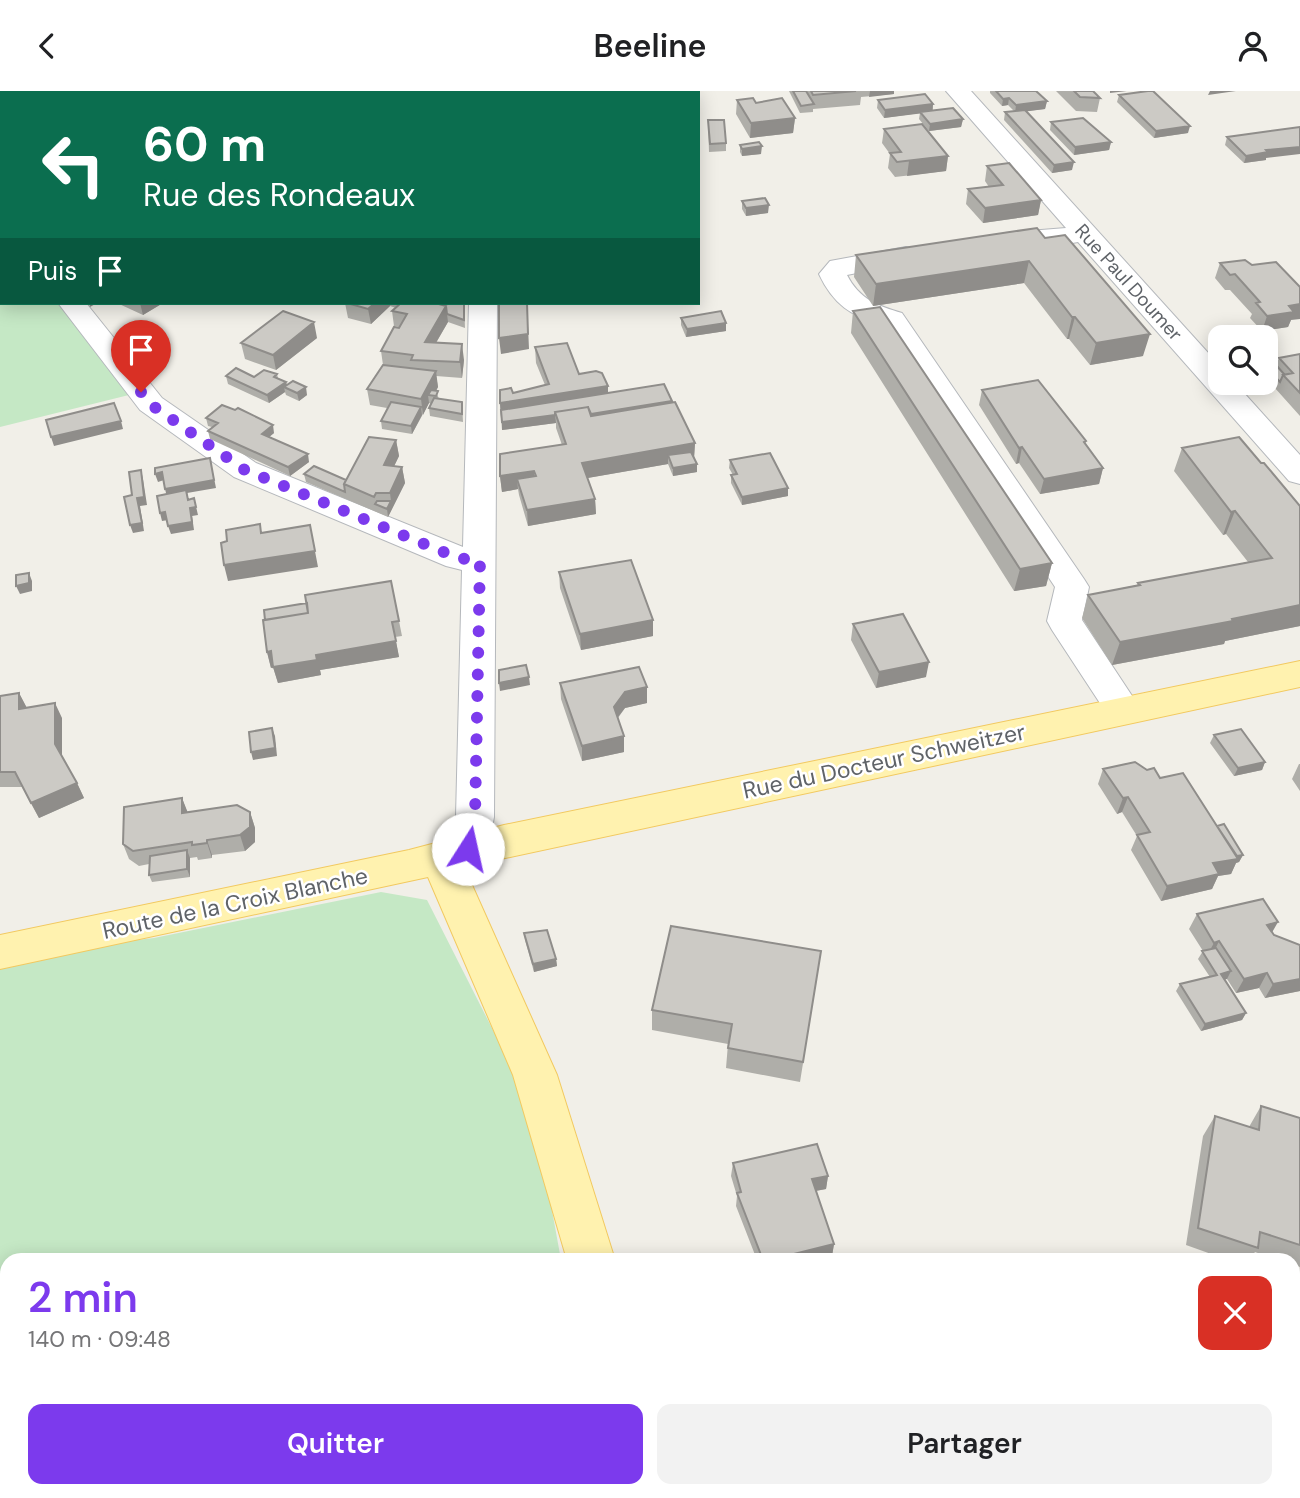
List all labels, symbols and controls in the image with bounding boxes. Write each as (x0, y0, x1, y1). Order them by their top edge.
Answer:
text: Beeline (594, 25, 706, 67)
icon: back (28, 27, 66, 65)
icon: person (1234, 27, 1272, 65)
text: 60 m (143, 112, 266, 176)
icon: left (28, 119, 119, 210)
text: Rue des Rondeaux (143, 174, 415, 216)
street label: Rue Paul Doumer (1069, 219, 1188, 346)
icon: arrive (91, 252, 129, 290)
text: Puis (28, 254, 77, 288)
pin (111, 320, 171, 392)
map controls (1208, 325, 1278, 395)
button: search (1208, 325, 1278, 395)
icon: arrive (122, 331, 160, 369)
street label: Rue du Docteur Schweitzer (740, 716, 1028, 806)
position arrow (431, 812, 505, 886)
street label: Route de la Croix Blanche (100, 860, 370, 946)
text: 2 min (28, 1270, 138, 1325)
button: close (1198, 1276, 1272, 1350)
text: 140 m · 09:48 (28, 1324, 171, 1354)
button: Quitter (28, 1404, 643, 1484)
button: Partager (657, 1404, 1272, 1484)

